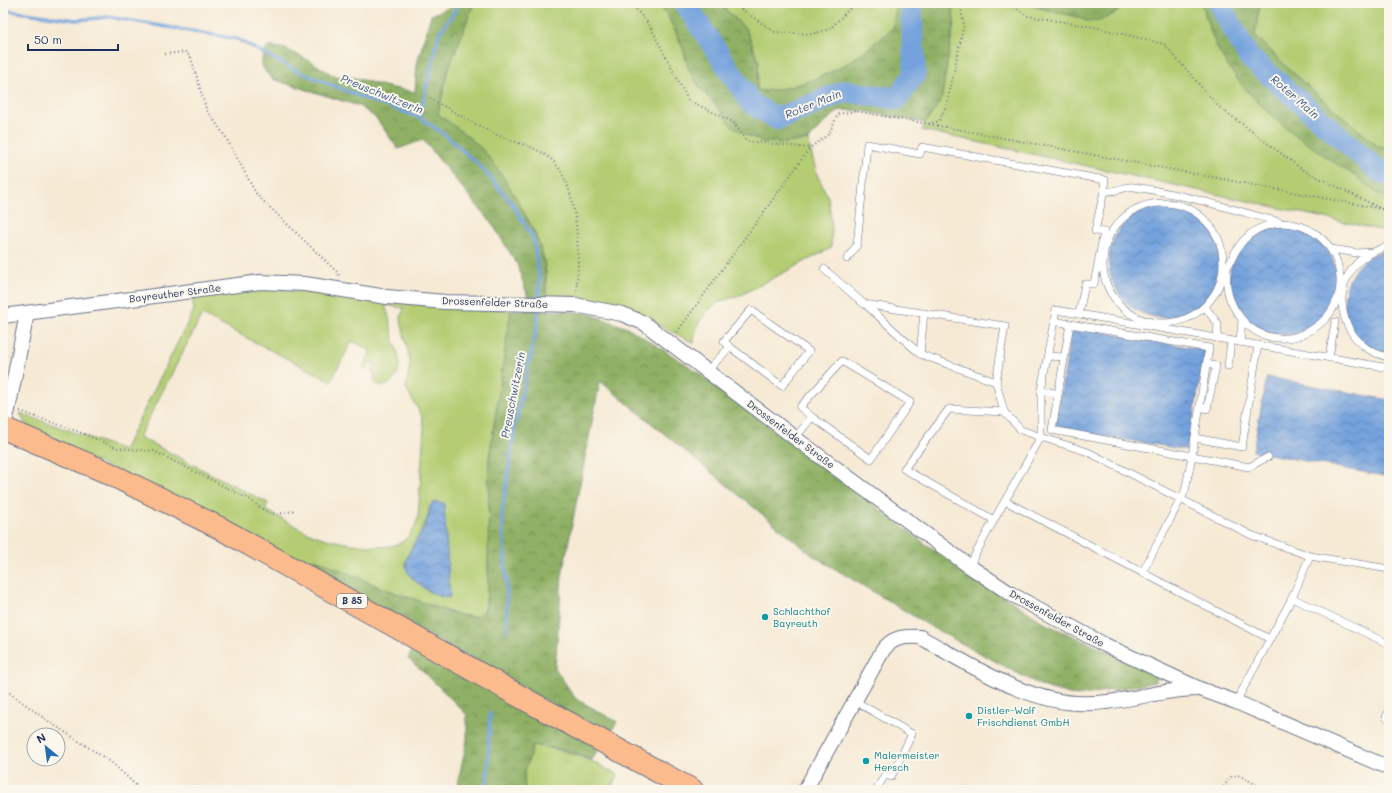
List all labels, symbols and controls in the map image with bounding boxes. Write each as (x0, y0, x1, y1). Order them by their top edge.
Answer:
scale bar (28, 26, 118, 52)
text: 50 m (34, 31, 62, 47)
water label: Preuschwitzerin (339, 70, 426, 117)
water label: Roter Main (1268, 71, 1323, 122)
water label: Roter Main (782, 85, 843, 122)
street label: Bayreuther Straße (128, 280, 222, 306)
street label: Drossenfelder Straße (442, 293, 548, 311)
water label: Preuschwitzerin (497, 350, 528, 439)
street label: Drossenfelder Straße (744, 396, 838, 472)
street label: Drossenfelder Straße (1007, 586, 1107, 650)
road number: B 85 (337, 594, 367, 608)
place label: Schlachthof Bayreuth (773, 604, 831, 630)
marker: Schlachthof Bayreuth (760, 612, 770, 622)
place label: Distler-Wolf Frischdienst GmbH (977, 703, 1070, 729)
marker: Distler-Wolf Frischdienst GmbH (964, 711, 974, 721)
north arrow (26, 727, 66, 767)
text: N (34, 729, 48, 746)
place label: Malermeister Hersch (874, 748, 940, 774)
marker: Malermeister Hersch (861, 756, 871, 766)

